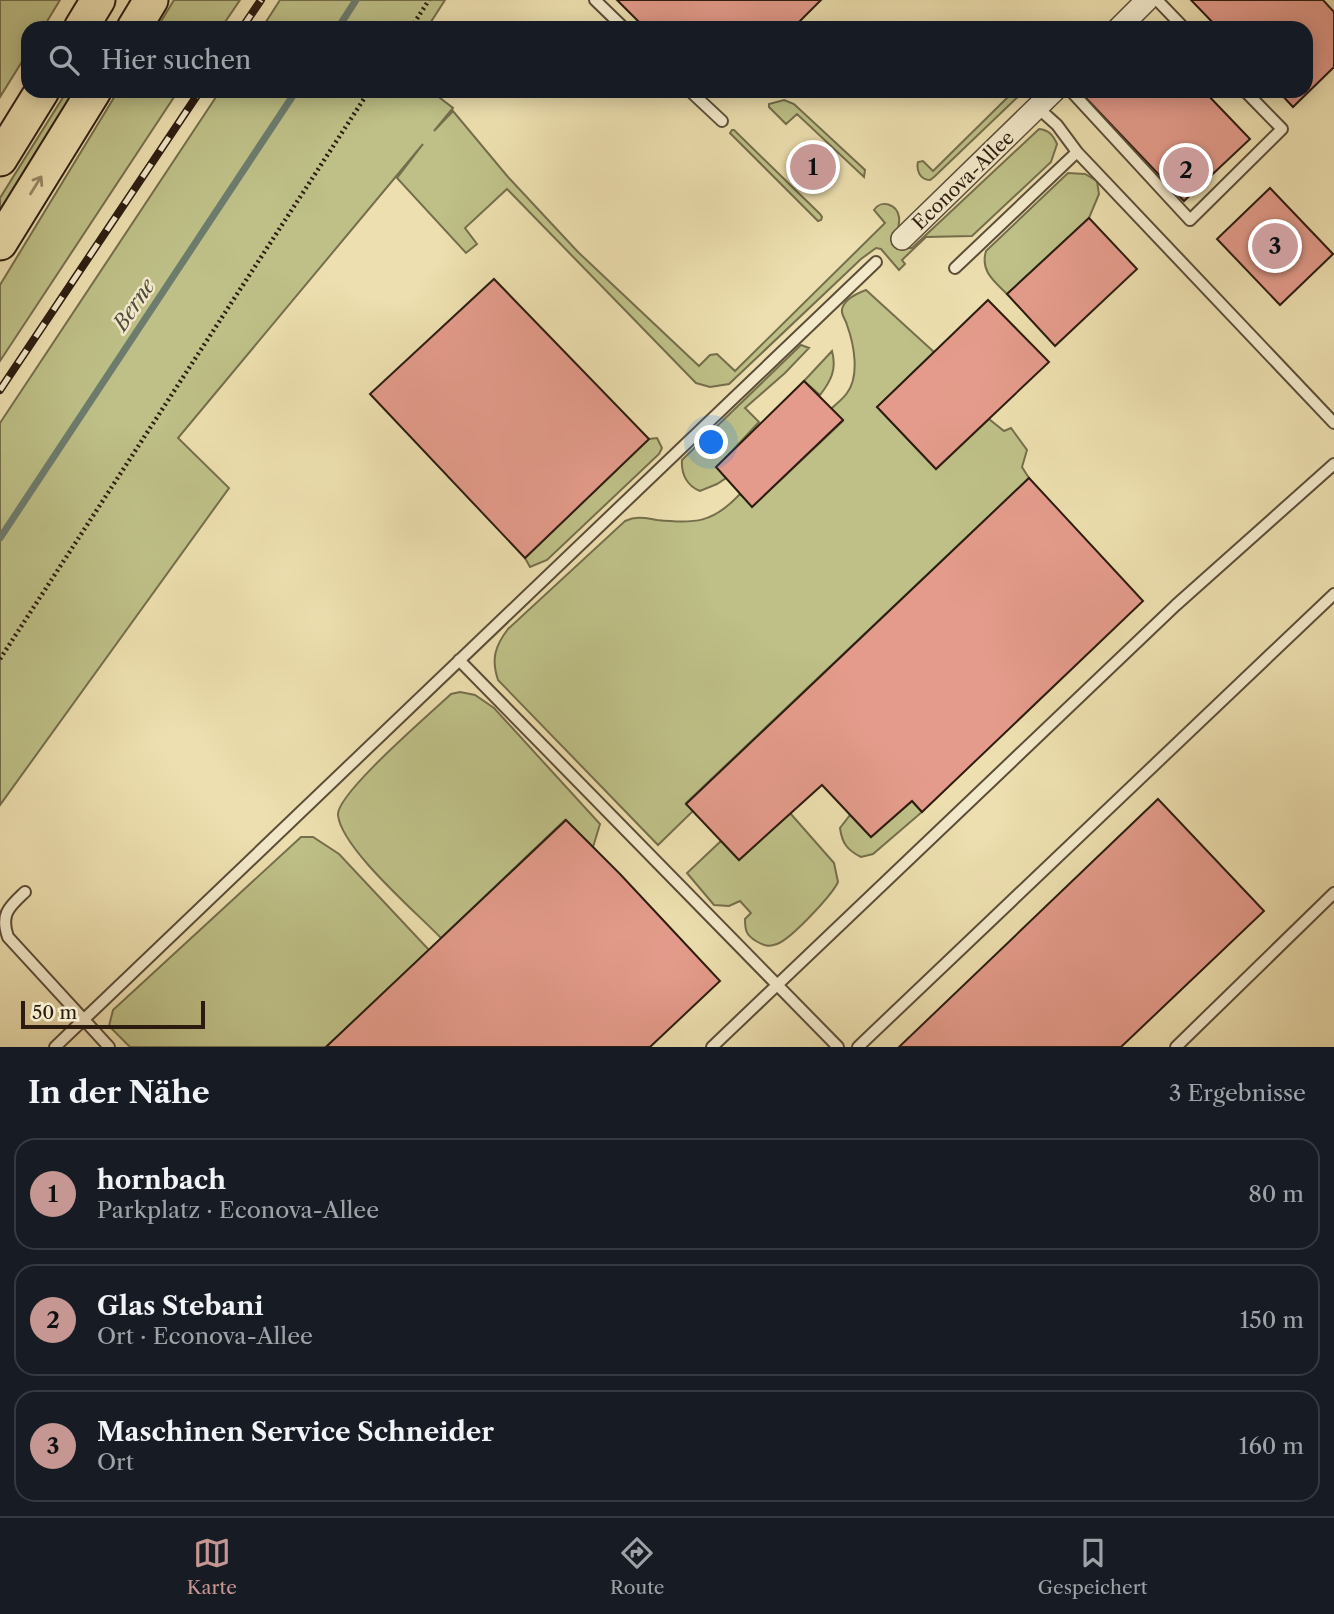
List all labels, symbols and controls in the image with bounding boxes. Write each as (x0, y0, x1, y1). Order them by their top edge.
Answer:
search box (21, 21, 1313, 98)
icon: search (45, 41, 83, 79)
text: Hier suchen (101, 44, 251, 76)
street label: Econova-Allee (908, 126, 1019, 235)
pin: 1 (790, 141, 836, 193)
pin: 2 (1163, 144, 1209, 196)
one-way arrow (30, 175, 44, 195)
pin: 3 (1252, 220, 1298, 272)
water label: Berne (106, 274, 160, 337)
your location (694, 425, 728, 459)
scale bar (21, 998, 205, 1030)
text: 50 m (32, 1001, 77, 1024)
text: In der Nähe (28, 1074, 210, 1111)
text: 3 Ergebnisse (1169, 1079, 1306, 1107)
text: hornbach (97, 1164, 226, 1196)
text: 1 (48, 1180, 58, 1208)
text: 80 m (1248, 1180, 1304, 1208)
text: Parkplatz · Econova-Allee (97, 1196, 379, 1224)
text: Glas Stebani (97, 1290, 264, 1322)
text: 2 (46, 1306, 60, 1334)
text: 150 m (1240, 1306, 1304, 1334)
text: Ort · Econova-Allee (97, 1322, 313, 1350)
text: Maschinen Service Schneider (97, 1416, 494, 1448)
text: 3 (47, 1432, 60, 1460)
text: 160 m (1239, 1432, 1304, 1460)
text: Ort (97, 1448, 134, 1476)
tab: Karte (187, 1534, 237, 1599)
tab: Route (610, 1534, 665, 1599)
tab: Gespeichert (1038, 1534, 1147, 1599)

